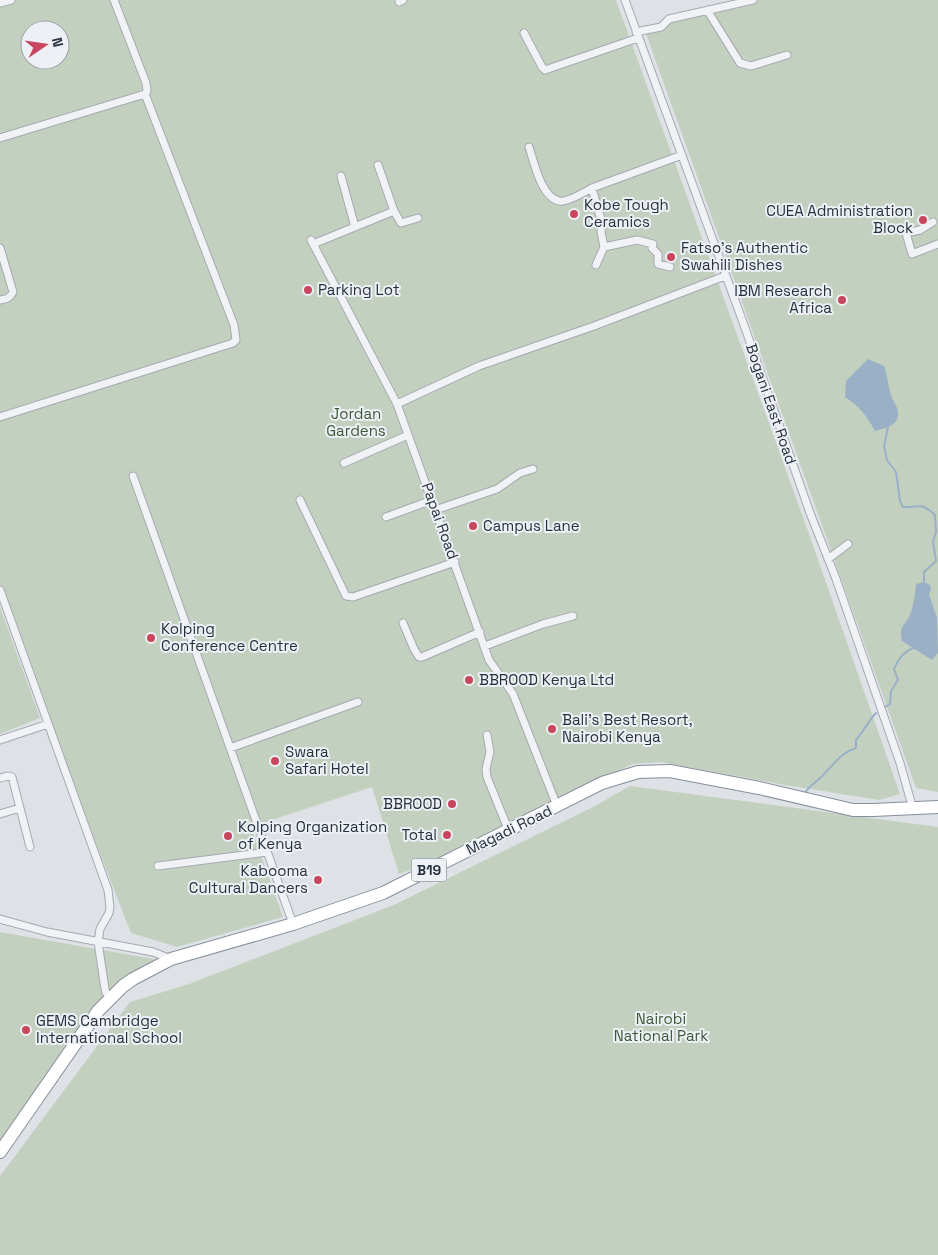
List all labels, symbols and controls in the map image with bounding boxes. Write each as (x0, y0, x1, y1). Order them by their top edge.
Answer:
north arrow (20, 20, 70, 70)
text: N (48, 35, 67, 49)
place label: Kobe Tough Ceramics (584, 195, 669, 231)
place label: CUEA Administration Block (766, 201, 913, 237)
marker: Kobe Tough Ceramics (568, 208, 580, 220)
marker: CUEA Administration Block (917, 214, 929, 226)
place label: Fatso's Authentic Swahili Dishes (681, 238, 808, 274)
marker: Fatso's Authentic Swahili Dishes (665, 251, 677, 263)
place label: Parking Lot (318, 280, 400, 299)
place label: IBM Research Africa (734, 281, 832, 317)
marker: Parking Lot (302, 284, 314, 296)
marker: IBM Research Africa (836, 294, 848, 306)
street label: Bogani East Road (742, 341, 801, 467)
park label: Jordan Gardens (326, 404, 386, 440)
street label: Papai Road (418, 480, 463, 562)
place label: Campus Lane (483, 516, 580, 535)
marker: Campus Lane (467, 520, 479, 532)
place label: Kolping Conference Centre (161, 619, 298, 655)
marker: Kolping Conference Centre (145, 632, 157, 644)
place label: BBROOD Kenya Ltd (479, 670, 614, 689)
marker: BBROOD Kenya Ltd (463, 674, 475, 686)
place label: Bali's Best Resort, Nairobi Kenya (562, 710, 693, 746)
marker: Bali's Best Resort, Nairobi Kenya (546, 723, 558, 735)
place label: Swara Safari Hotel (285, 742, 369, 778)
marker: Swara Safari Hotel (269, 755, 281, 767)
place label: BBROOD (383, 794, 442, 813)
marker: BBROOD (446, 798, 458, 810)
street label: Magadi Road (463, 801, 555, 859)
place label: Kolping Organization of Kenya (238, 817, 387, 853)
place label: Total (402, 825, 437, 844)
marker: Total (441, 829, 453, 841)
marker: Kolping Organization of Kenya (222, 830, 234, 842)
road number: B19 (412, 858, 446, 882)
place label: Kabooma Cultural Dancers (189, 861, 308, 897)
marker: Kabooma Cultural Dancers (312, 874, 324, 886)
park label: Nairobi National Park (614, 1009, 708, 1045)
place label: GEMS Cambridge International School (36, 1011, 182, 1047)
marker: GEMS Cambridge International School (20, 1024, 32, 1036)

